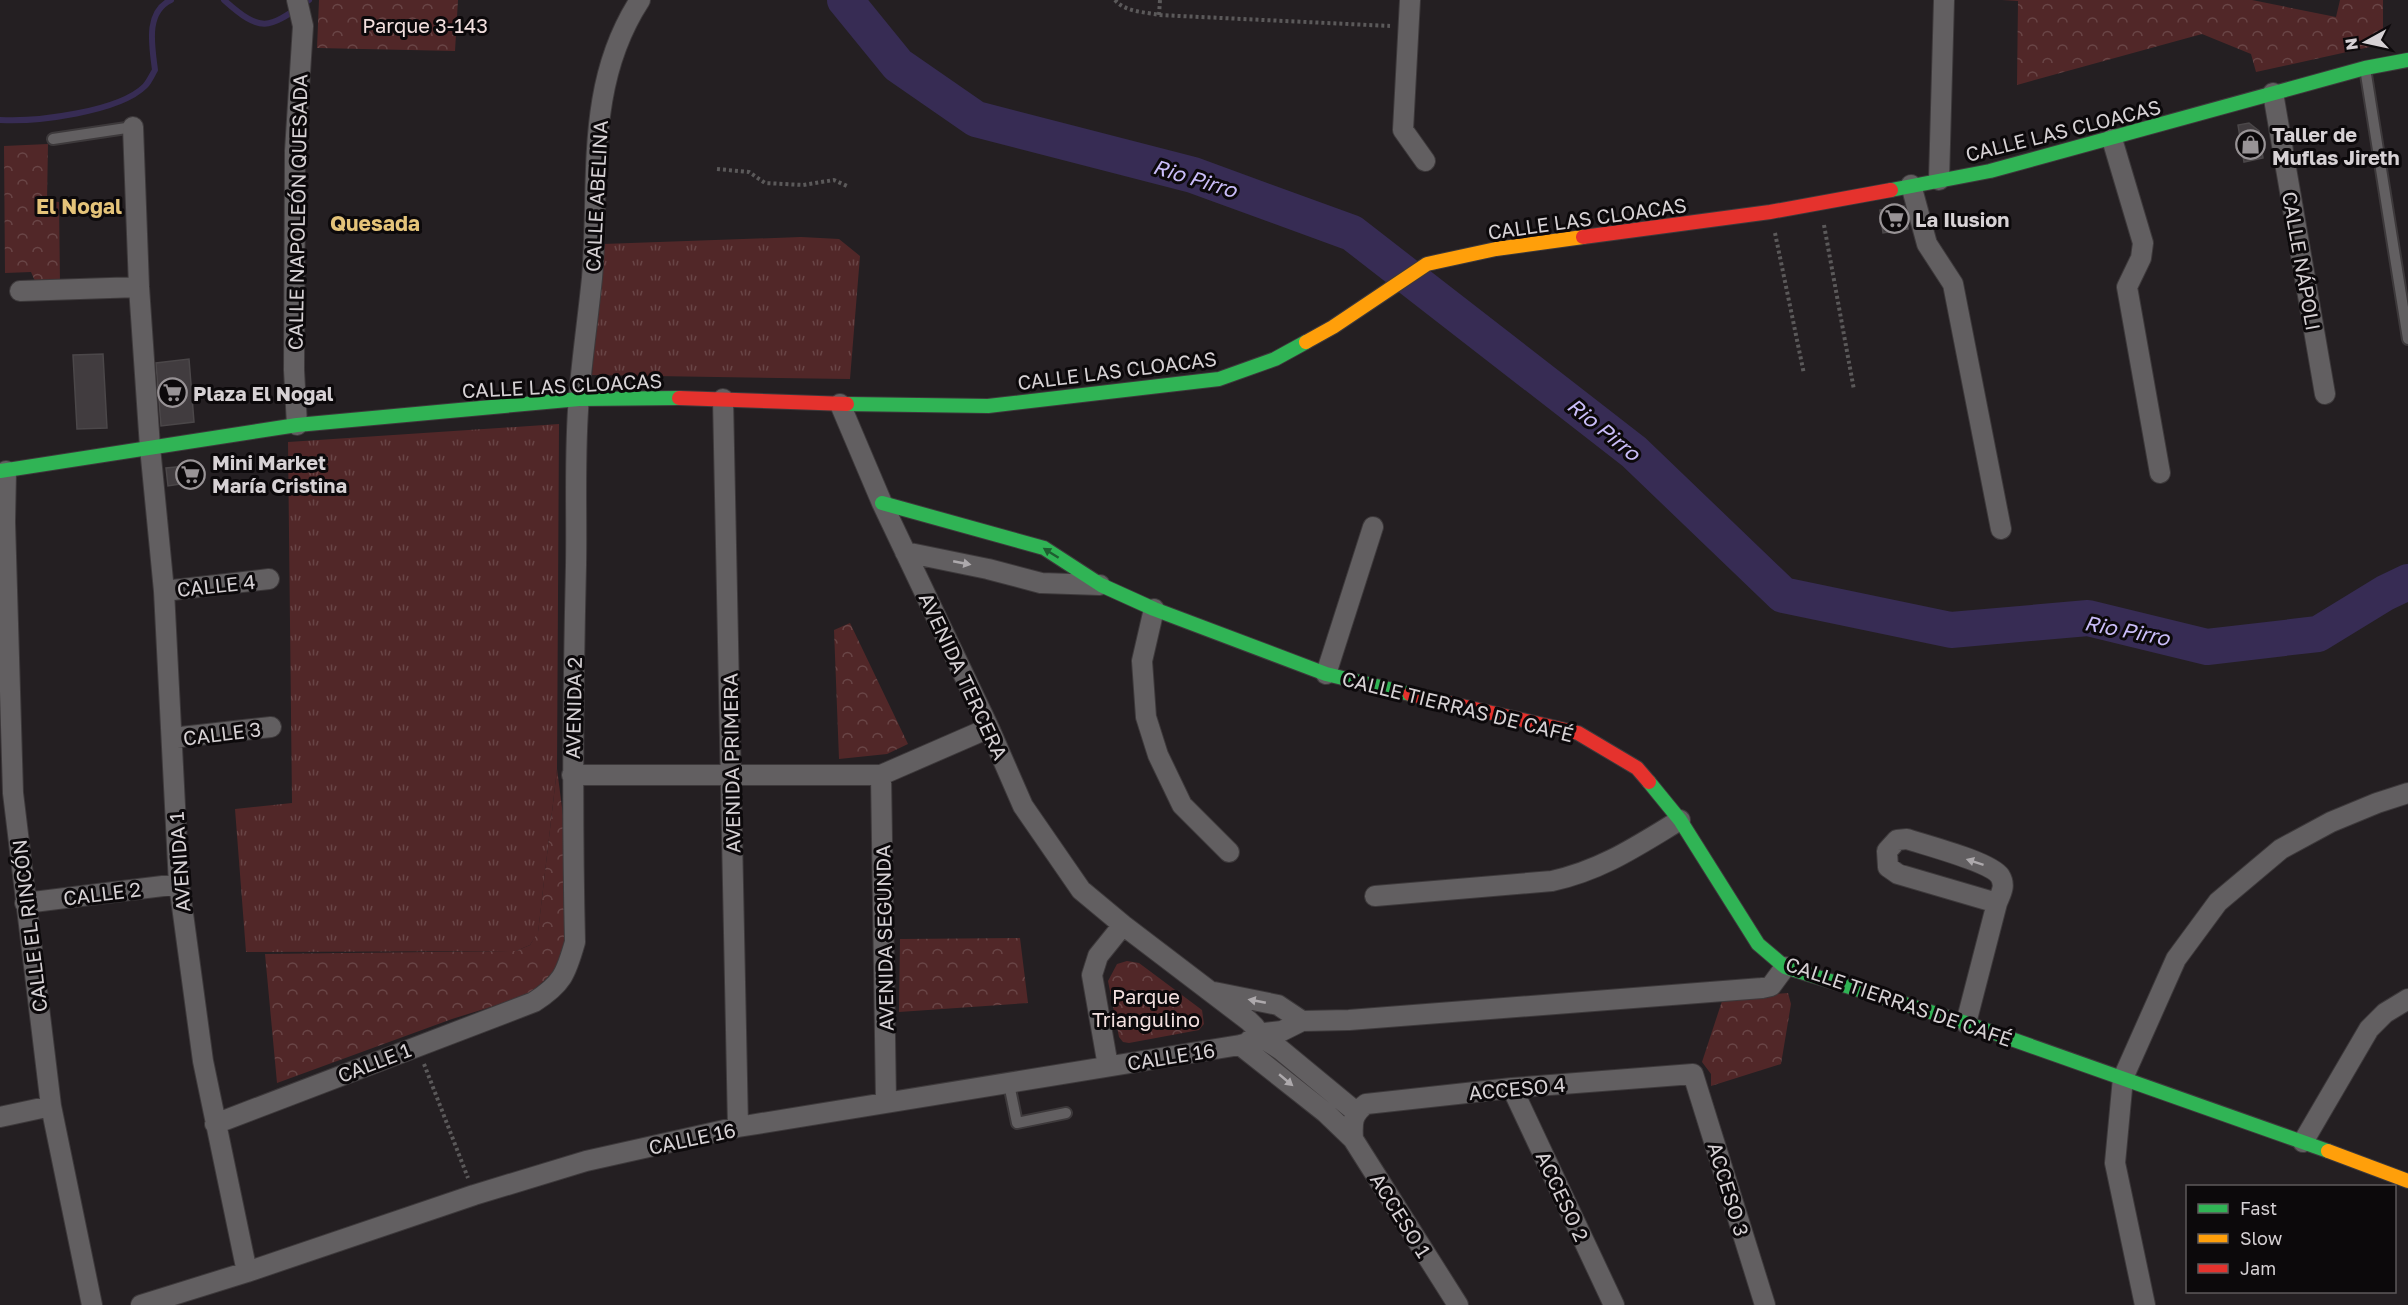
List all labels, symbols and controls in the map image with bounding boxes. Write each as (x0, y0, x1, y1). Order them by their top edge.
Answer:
north arrow (2336, 12, 2396, 72)
park label: Parque 3-143 (362, 13, 488, 37)
text: N (2340, 37, 2362, 52)
street label: CALLE NAPOLEÓN QUESADA (283, 74, 311, 350)
street label: CALLE LAS CLOACAS (1963, 94, 2163, 166)
street label: CALLE ABELINA (580, 120, 612, 272)
place label: Taller de Muflas Jireth (2272, 122, 2400, 169)
shop icon: Taller de Muflas Jireth (2235, 129, 2267, 161)
water label: Rio Pirro (1150, 153, 1241, 203)
street label: CALLE NÁPOLI (2278, 190, 2326, 332)
street label: CALLE LAS CLOACAS (1486, 192, 1688, 244)
district label: El Nogal (36, 193, 122, 219)
supermarket icon: La Ilusion (1878, 203, 1910, 235)
place label: La Ilusion (1915, 207, 2009, 231)
district label: Quesada (330, 210, 420, 236)
street label: CALLE LAS CLOACAS (1016, 346, 1218, 394)
street label: CALLE LAS CLOACAS (461, 368, 663, 402)
supermarket icon: Plaza El Nogal (156, 377, 188, 409)
place label: Plaza El Nogal (193, 381, 334, 405)
water label: Rio Pirro (1562, 392, 1647, 467)
place label: Mini Market María Cristina (212, 450, 347, 497)
supermarket icon: Mini Market María Cristina (175, 458, 207, 490)
one-way arrow (1043, 548, 1060, 559)
one-way arrow (953, 559, 972, 568)
street label: CALLE 4 (176, 569, 256, 601)
street label: AVENIDA TERCERA (915, 589, 1013, 763)
water label: Rio Pirro (2082, 609, 2173, 651)
street label: AVENIDA 2 (560, 657, 586, 759)
street label: CALLE TIERRAS DE CAFÉ (1340, 666, 1576, 746)
street label: AVENIDA PRIMERA (717, 673, 745, 853)
street label: CALLE 3 (182, 716, 262, 750)
street label: AVENIDA 1 (164, 811, 194, 913)
street label: CALLE EL RINCÓN (6, 838, 52, 1014)
street label: AVENIDA SEGUNDA (870, 845, 898, 1031)
one-way arrow (1966, 856, 1984, 866)
street label: CALLE 2 (62, 876, 142, 910)
street label: CALLE TIERRAS DE CAFÉ (1783, 951, 2015, 1051)
park label: Parque Triangulino (1092, 984, 1200, 1031)
one-way arrow (1248, 995, 1266, 1005)
street label: CALLE 1 (334, 1037, 414, 1087)
street label: CALLE 16 (1125, 1037, 1217, 1075)
street label: ACCESO 4 (1468, 1072, 1566, 1104)
one-way arrow (1279, 1073, 1294, 1086)
street label: CALLE 16 (646, 1117, 738, 1159)
street label: ACCESO 3 (1703, 1139, 1755, 1239)
street label: ACCESO 2 (1532, 1147, 1594, 1245)
street label: ACCESO 1 (1366, 1168, 1436, 1262)
legend (2186, 1185, 2396, 1293)
text: Fast (2240, 1197, 2277, 1219)
text: Slow (2240, 1227, 2283, 1249)
text: Jam (2240, 1257, 2276, 1279)

